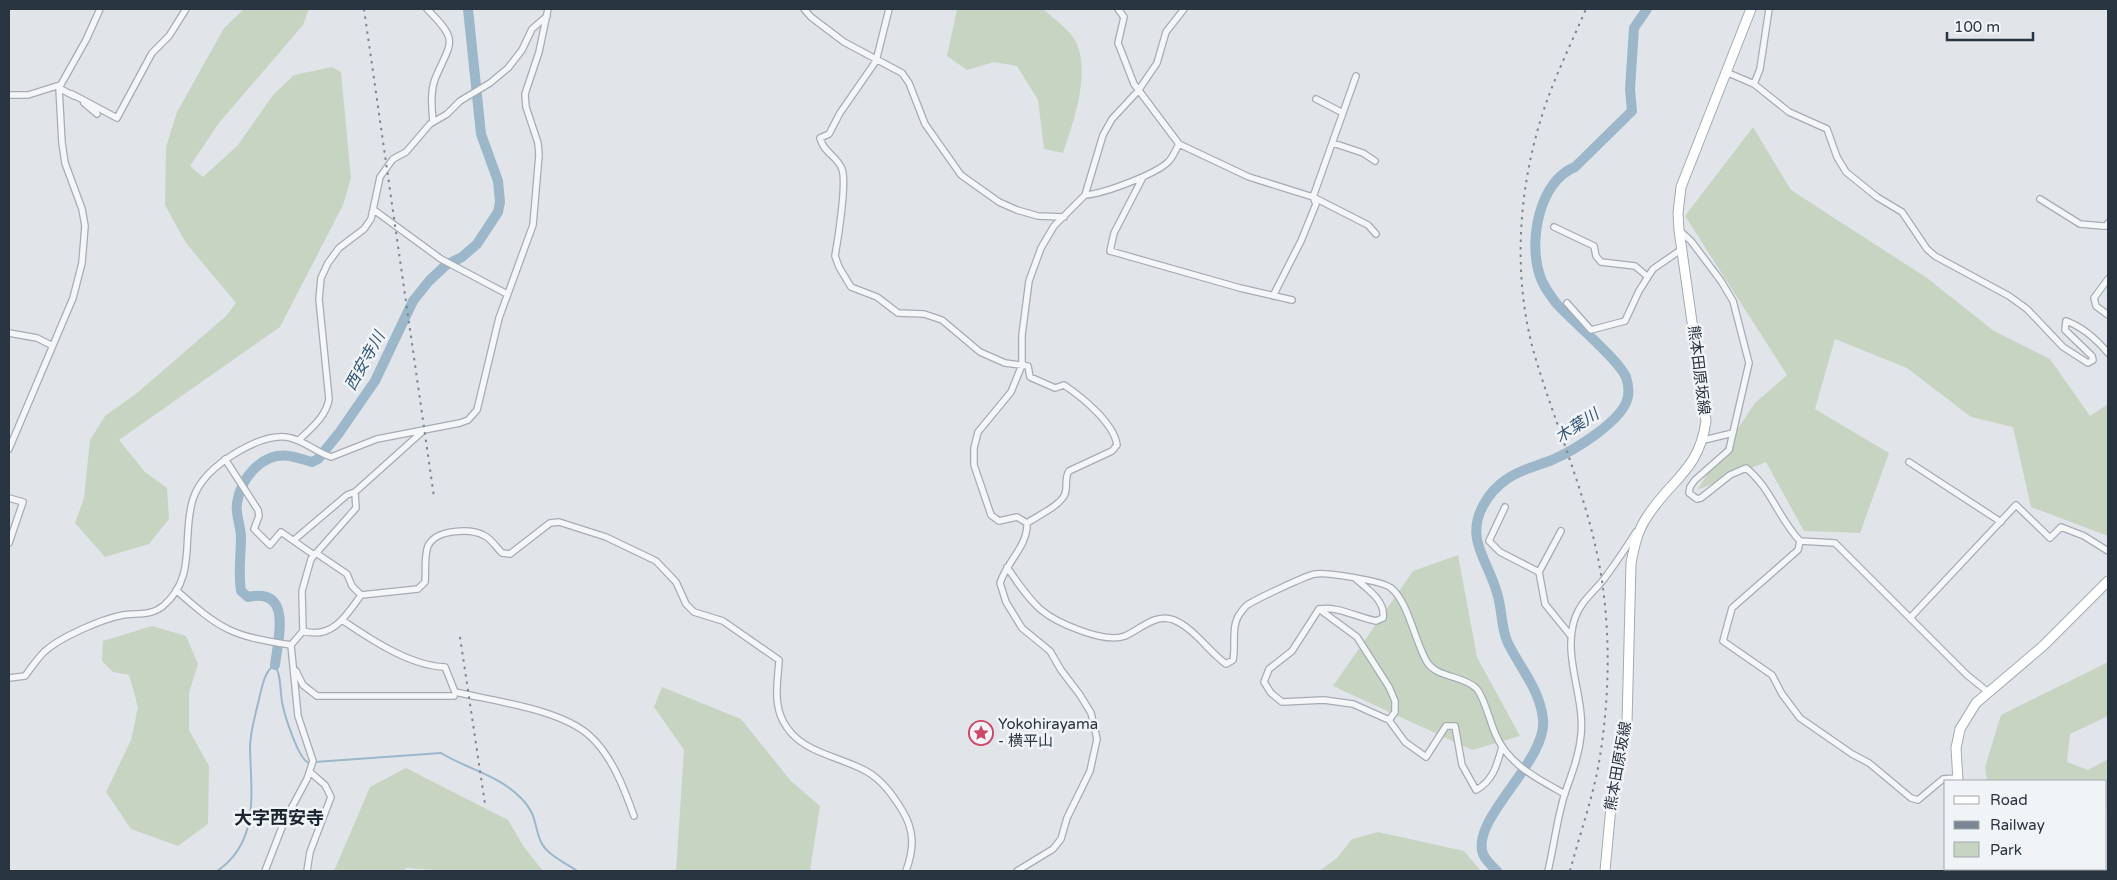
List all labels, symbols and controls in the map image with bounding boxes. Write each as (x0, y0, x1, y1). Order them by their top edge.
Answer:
scale bar (1947, 10, 2033, 42)
text: 100 m (1954, 18, 2000, 36)
street label: 熊本田原坂線 (1685, 324, 1713, 416)
water label: 西安寺川 (341, 326, 390, 394)
water label: 木葉川 (1551, 403, 1604, 447)
place label: Yokohirayama - 横平山 (998, 715, 1098, 750)
place icon: Yokohirayama - 横平山 (968, 720, 994, 746)
street label: 熊本田原坂線 (1601, 720, 1635, 812)
legend (1944, 780, 2107, 870)
text: Road (1990, 791, 2028, 809)
district label: 大字西安寺 (234, 807, 324, 829)
text: Railway (1990, 816, 2045, 834)
text: Park (1990, 841, 2022, 859)

